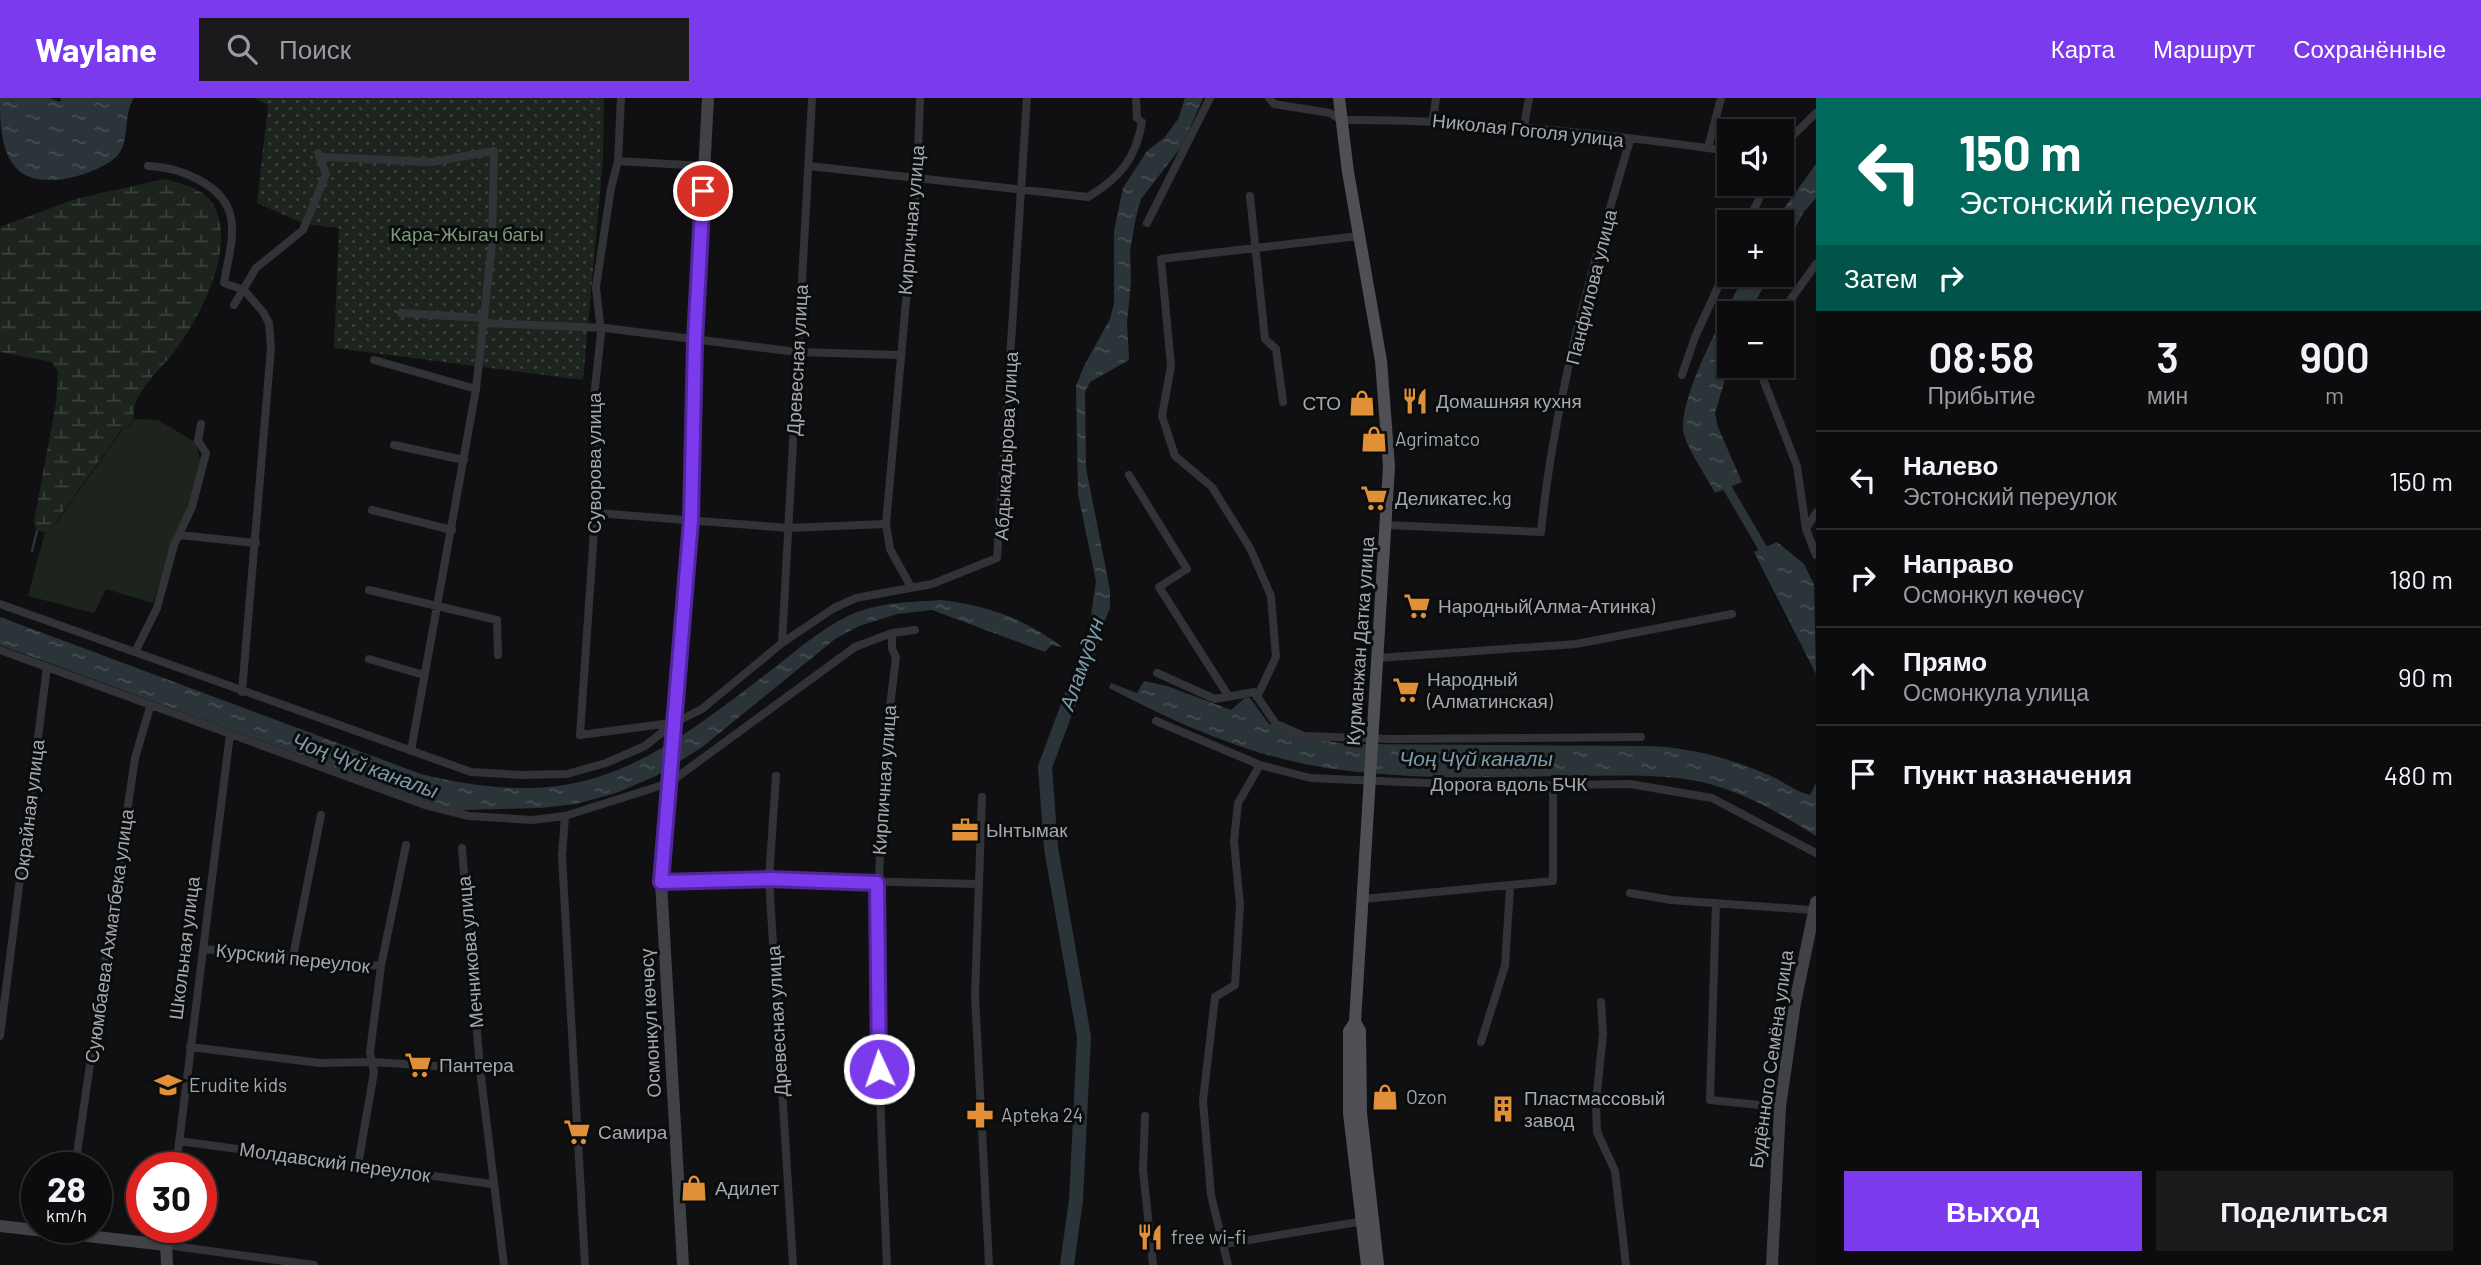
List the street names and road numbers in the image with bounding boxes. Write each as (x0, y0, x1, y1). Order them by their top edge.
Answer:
street label: Николая Гоголя улица (1431, 108, 1625, 151)
street label: Кирпичная улица (892, 144, 929, 296)
street label: Панфилова улица (1560, 206, 1621, 367)
street label: Древесная улица (781, 283, 812, 436)
street label: Абдыкадырова улица (989, 351, 1022, 541)
street label: Суворова улица (582, 392, 605, 534)
street label: Курманжан Датка улица (1341, 535, 1378, 746)
street label: Кирпичная улица (867, 704, 900, 856)
street label: Окрайная улица (8, 738, 49, 882)
street label: Дорога вдоль БЧК (1431, 772, 1587, 795)
street label: Суюмбаева Ахматбека улица (79, 807, 138, 1065)
street label: Школьная улица (163, 874, 204, 1021)
street label: Мечникова улица (451, 875, 488, 1029)
street label: Курский переулок (215, 938, 372, 977)
street label: Древесная улица (761, 944, 792, 1097)
street label: Осмонкул көчөсү (634, 947, 665, 1098)
street label: Будённого Семёна улица (1744, 948, 1797, 1169)
street label: Молдавский переулок (238, 1137, 433, 1186)

